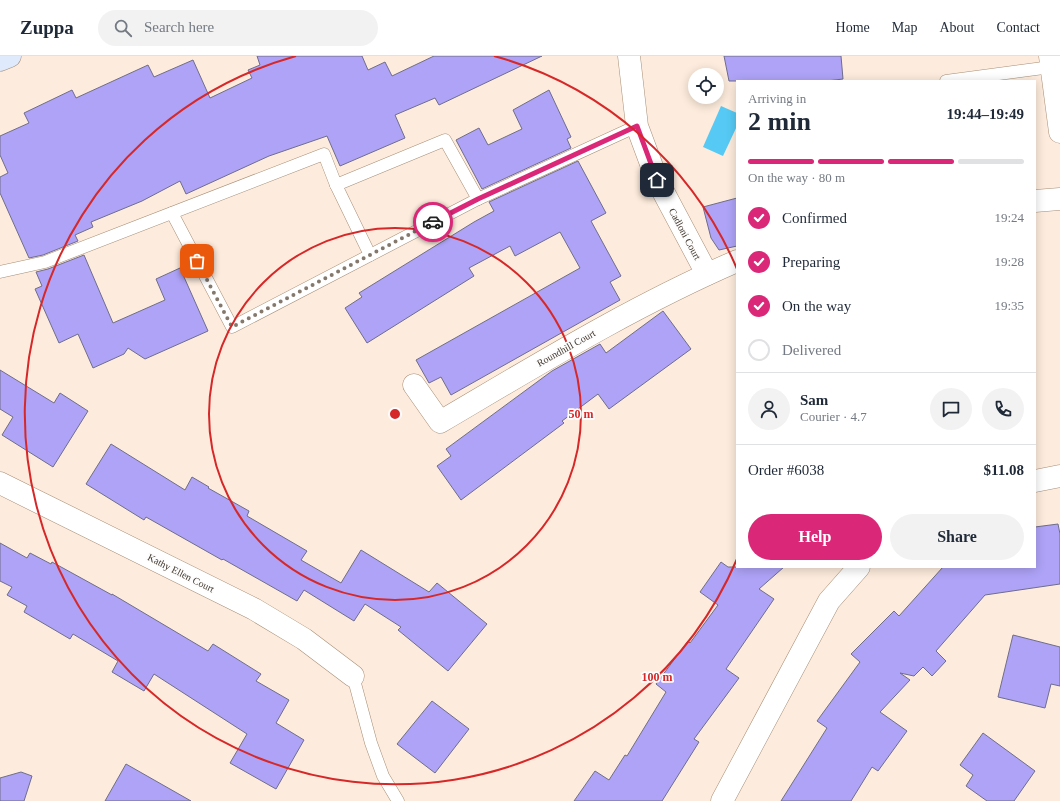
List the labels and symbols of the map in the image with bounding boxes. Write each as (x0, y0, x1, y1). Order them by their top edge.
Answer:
pin (640, 163, 674, 197)
courier (413, 202, 453, 242)
street label: Cadloni Court (667, 206, 703, 262)
pin (180, 244, 214, 278)
street label: Roundhill Court (535, 327, 597, 369)
centre of rings (388, 407, 402, 421)
text: 50 m (569, 407, 594, 421)
street label: Kathy Ellen Court (146, 551, 216, 595)
text: 100 m (642, 670, 673, 684)

